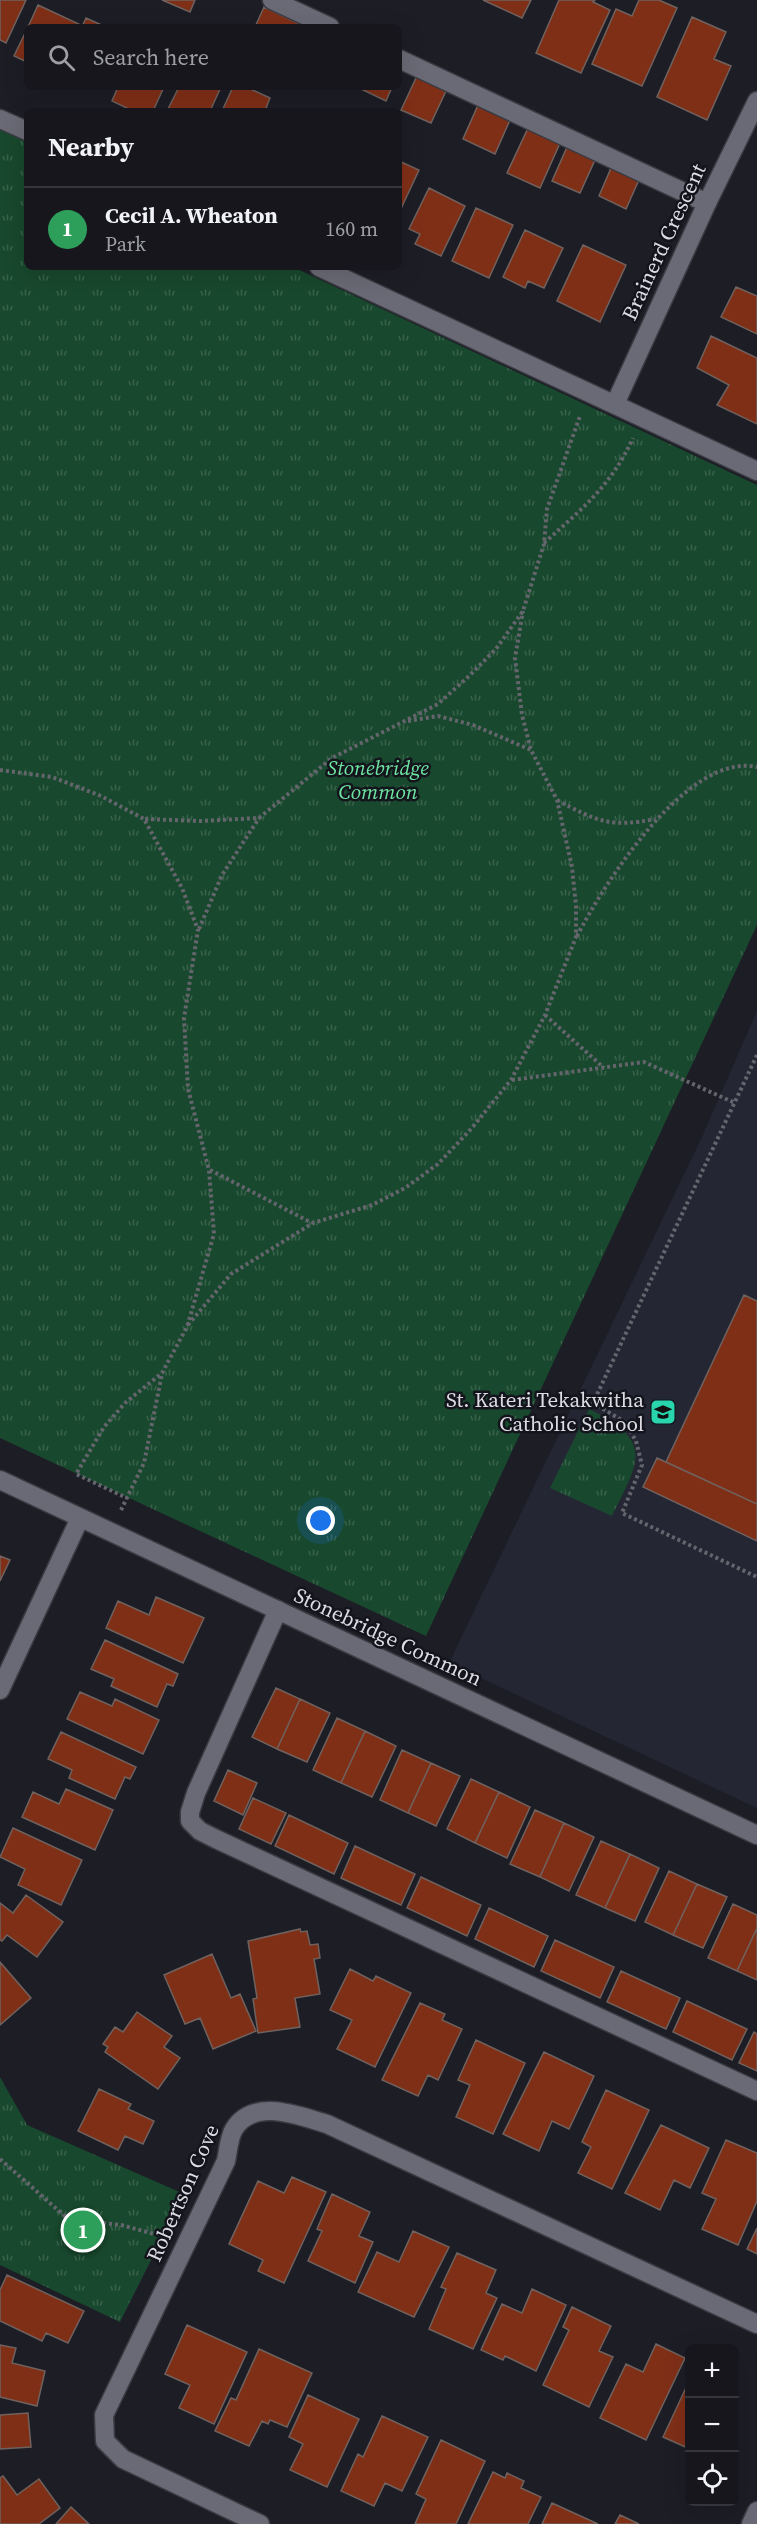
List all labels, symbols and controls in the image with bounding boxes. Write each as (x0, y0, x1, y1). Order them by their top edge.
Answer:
search box (24, 24, 402, 90)
icon: search (45, 41, 78, 74)
text: Search here (93, 42, 209, 72)
text: Nearby (48, 129, 134, 165)
street label: Brainerd Crescent (615, 159, 713, 325)
text: Cecil A. Wheaton (105, 200, 278, 230)
text: 1 (62, 215, 73, 243)
text: 160 m (325, 215, 378, 243)
text: Park (105, 230, 146, 258)
park label: Stonebridge Common (327, 753, 429, 806)
place label: St. Kateri Tekakwitha Catholic School (446, 1385, 644, 1438)
school or university icon: St. Kateri Tekakwitha Catholic School (648, 1397, 678, 1427)
your location (306, 1506, 335, 1535)
street label: Stonebridge Common (290, 1580, 487, 1693)
street label: Robertson Cove (139, 2119, 226, 2266)
pin: 1 (64, 2208, 103, 2252)
map controls (685, 2344, 739, 2506)
button: + (685, 2344, 739, 2398)
button: − (685, 2398, 739, 2452)
button: locate (685, 2452, 739, 2506)

